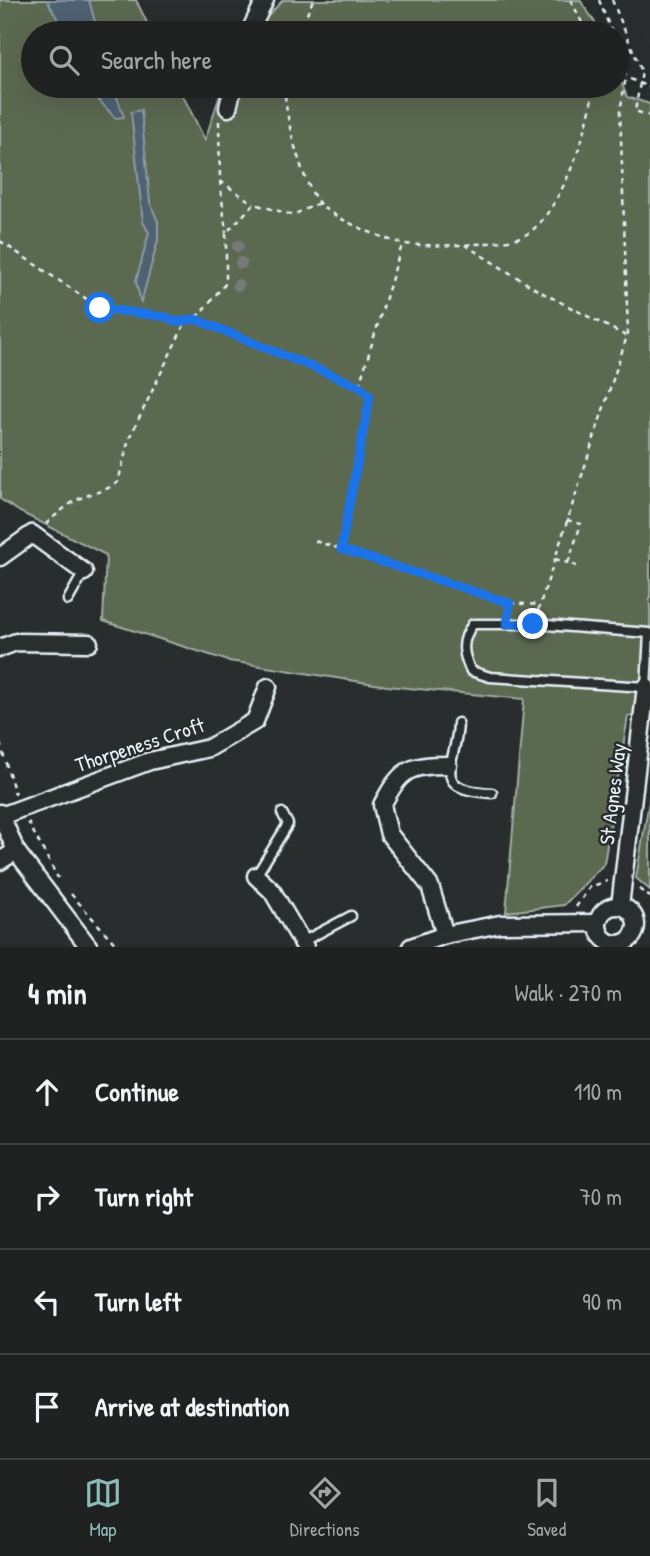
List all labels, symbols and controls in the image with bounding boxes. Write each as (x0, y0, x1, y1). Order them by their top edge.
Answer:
search box (21, 21, 629, 98)
icon: search (45, 41, 83, 79)
text: Search here (101, 42, 212, 77)
route start (84, 292, 115, 323)
route end (517, 608, 548, 639)
street label: Thorpeness Croft (72, 710, 209, 779)
street label: St Agnes Way (592, 741, 633, 846)
text: 4 min (28, 973, 87, 1013)
text: Walk · 270 m (515, 977, 622, 1008)
icon: ahead (28, 1073, 66, 1111)
text: Continue (95, 1074, 179, 1109)
text: 110 m (574, 1076, 622, 1107)
icon: right (28, 1178, 66, 1216)
text: Turn right (95, 1179, 193, 1214)
text: 70 m (579, 1181, 622, 1212)
icon: left (28, 1283, 66, 1321)
text: Turn left (95, 1284, 181, 1319)
text: 90 m (582, 1286, 622, 1317)
icon: arrive (28, 1388, 66, 1426)
text: Arrive at destination (95, 1389, 290, 1424)
tab: Map (84, 1474, 122, 1542)
tab: Directions (290, 1474, 360, 1542)
tab: Saved (527, 1474, 566, 1542)

